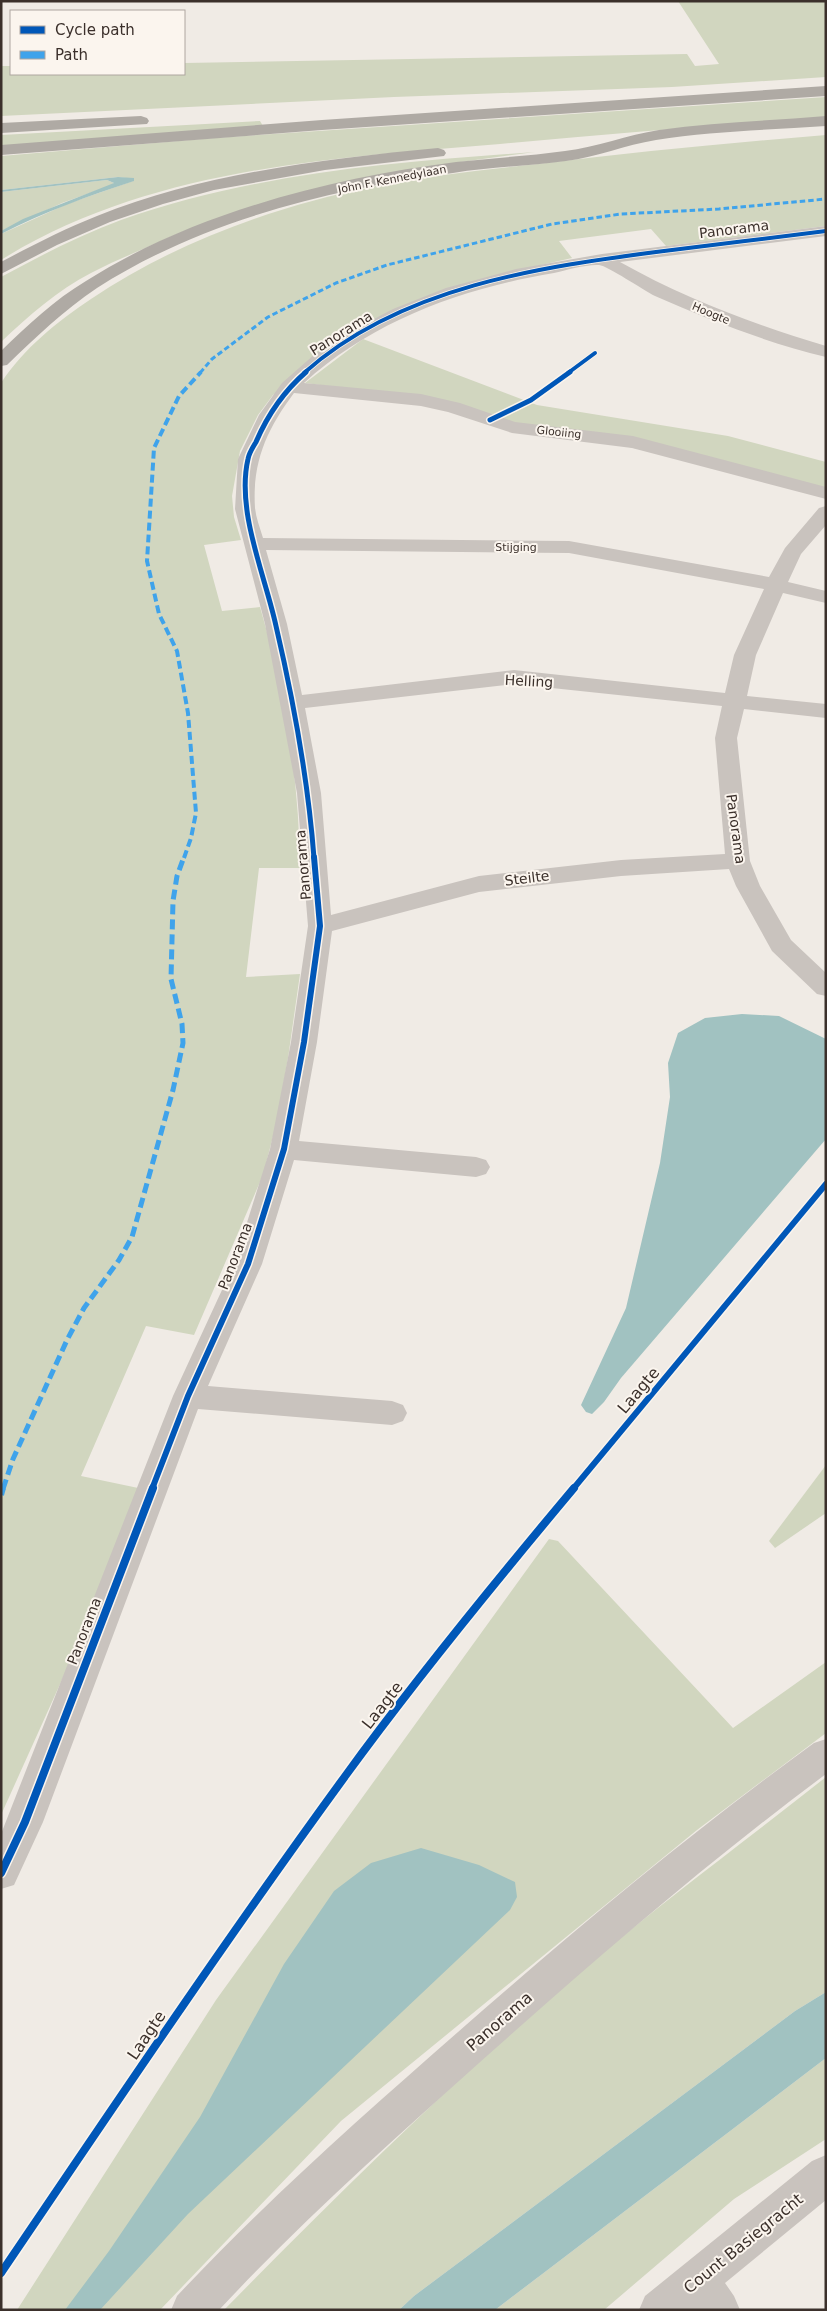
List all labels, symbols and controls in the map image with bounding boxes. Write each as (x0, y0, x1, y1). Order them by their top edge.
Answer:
legend (10, 10, 185, 75)
text: Cycle path (55, 21, 135, 39)
text: Path (55, 46, 88, 64)
street label: John F. Kennedylaan (336, 163, 447, 197)
street label: Panorama (698, 217, 770, 241)
street label: Hoogte (690, 300, 732, 327)
street label: Panorama (307, 308, 375, 358)
street label: Glooiing (536, 424, 582, 441)
street label: Stijging (495, 541, 537, 554)
street label: Helling (504, 672, 554, 690)
street label: Panorama (723, 793, 749, 865)
street label: Panorama (292, 829, 314, 901)
street label: Steilte (504, 867, 550, 889)
street label: Panorama (215, 1220, 255, 1292)
street label: Laagte (613, 1363, 663, 1417)
street label: Panorama (64, 1595, 104, 1667)
street label: Laagte (358, 1678, 407, 1733)
street label: Panorama (463, 1988, 536, 2055)
street label: Laagte (123, 2007, 170, 2063)
street label: Count Basiegracht (680, 2190, 807, 2297)

